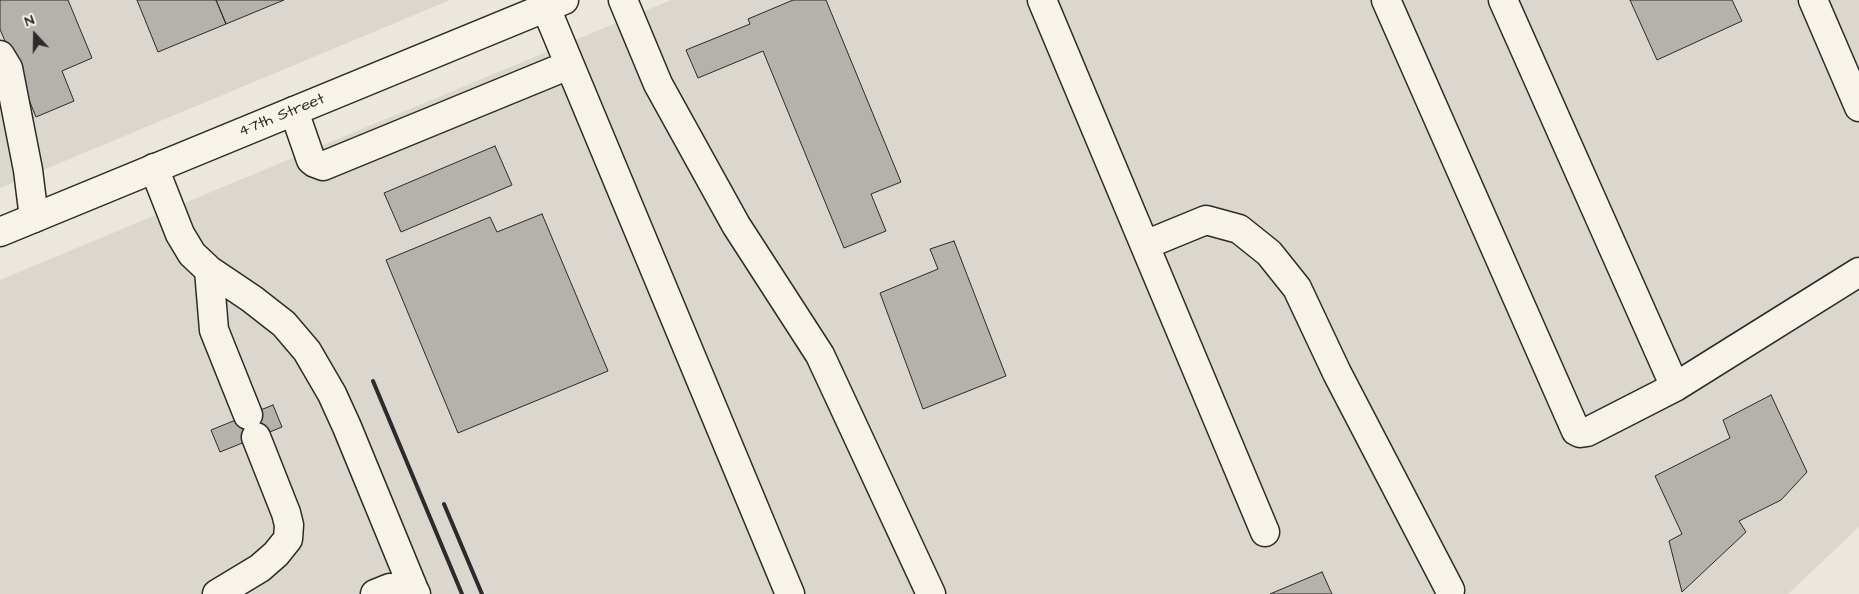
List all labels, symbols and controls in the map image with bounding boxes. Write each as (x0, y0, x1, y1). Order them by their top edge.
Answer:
north arrow (10, 10, 60, 60)
text: N (22, 10, 37, 32)
street label: 47th Street (236, 90, 328, 142)

